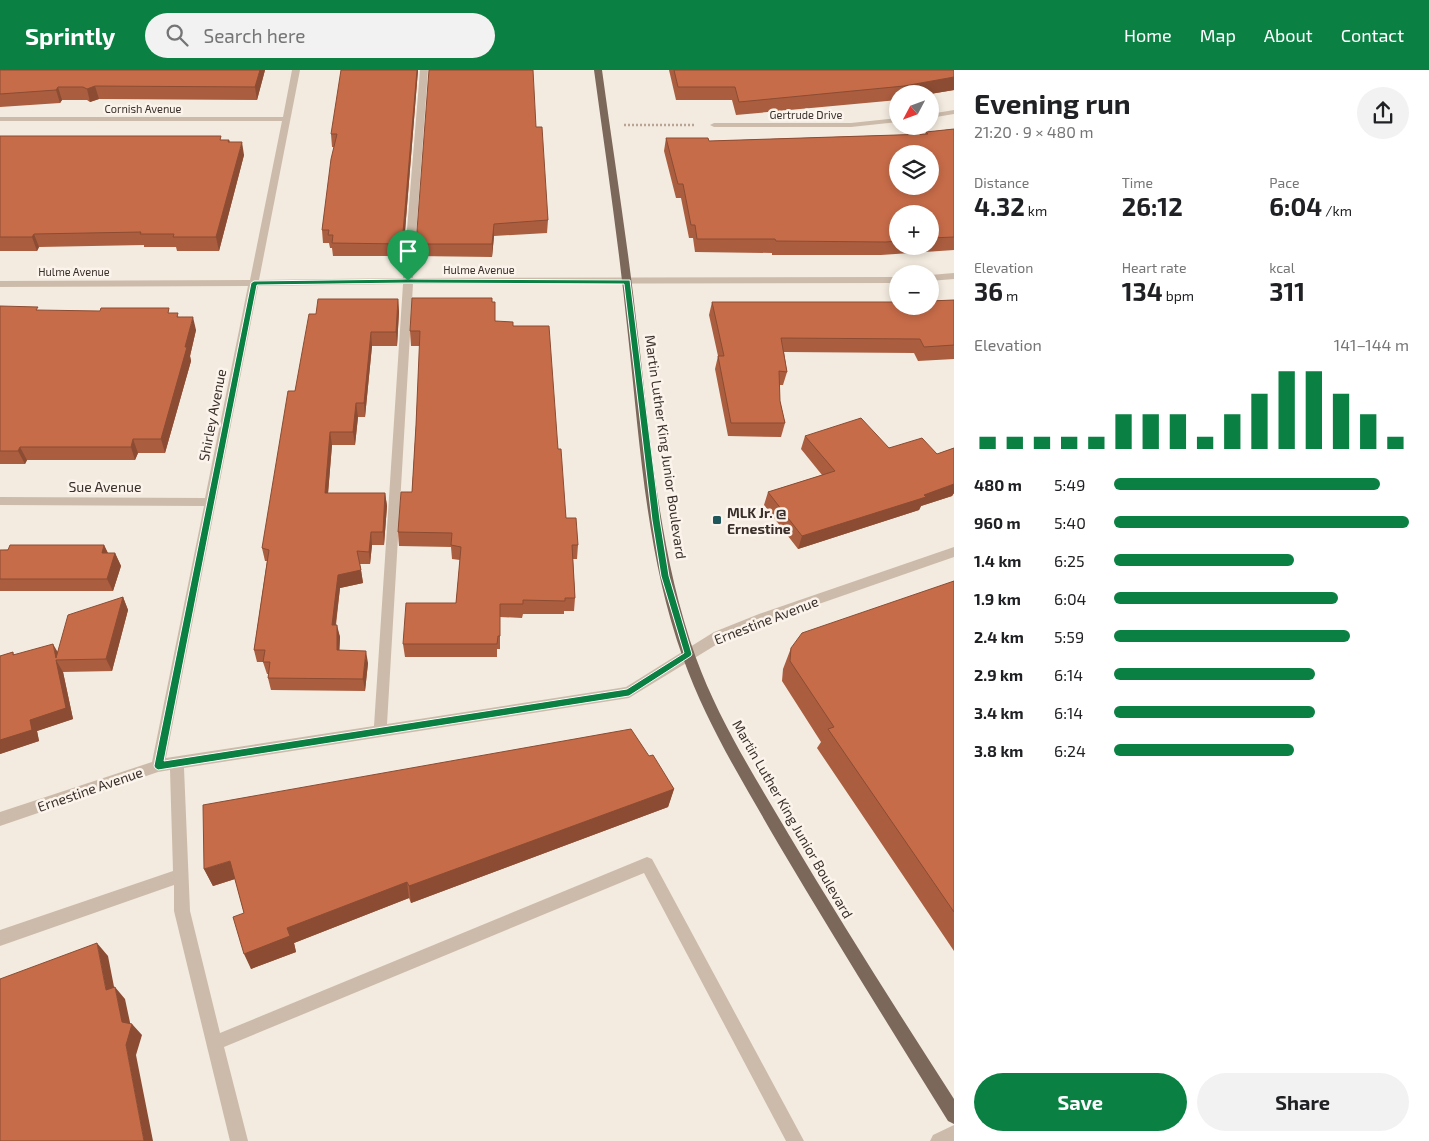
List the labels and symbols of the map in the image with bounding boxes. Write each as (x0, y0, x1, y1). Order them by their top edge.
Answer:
north arrow (889, 85, 939, 135)
street label: Cornish Avenue (104, 102, 182, 115)
street label: Gertrude Drive (770, 108, 843, 121)
pin (387, 230, 429, 281)
street label: Hulme Avenue (443, 263, 515, 276)
street label: Hulme Avenue (38, 265, 110, 278)
street label: Martin Luther King Junior Boulevard (642, 334, 690, 560)
street label: Shirley Avenue (195, 367, 229, 463)
street label: Sue Avenue (68, 478, 142, 495)
place label: MLK Jr. @ Ernestine (727, 504, 791, 537)
marker: MLK Jr. @ Ernestine (711, 514, 723, 526)
street label: Ernestine Avenue (711, 592, 821, 648)
street label: Martin Luther King Junior Boulevard (729, 717, 857, 921)
street label: Ernestine Avenue (35, 763, 145, 815)

